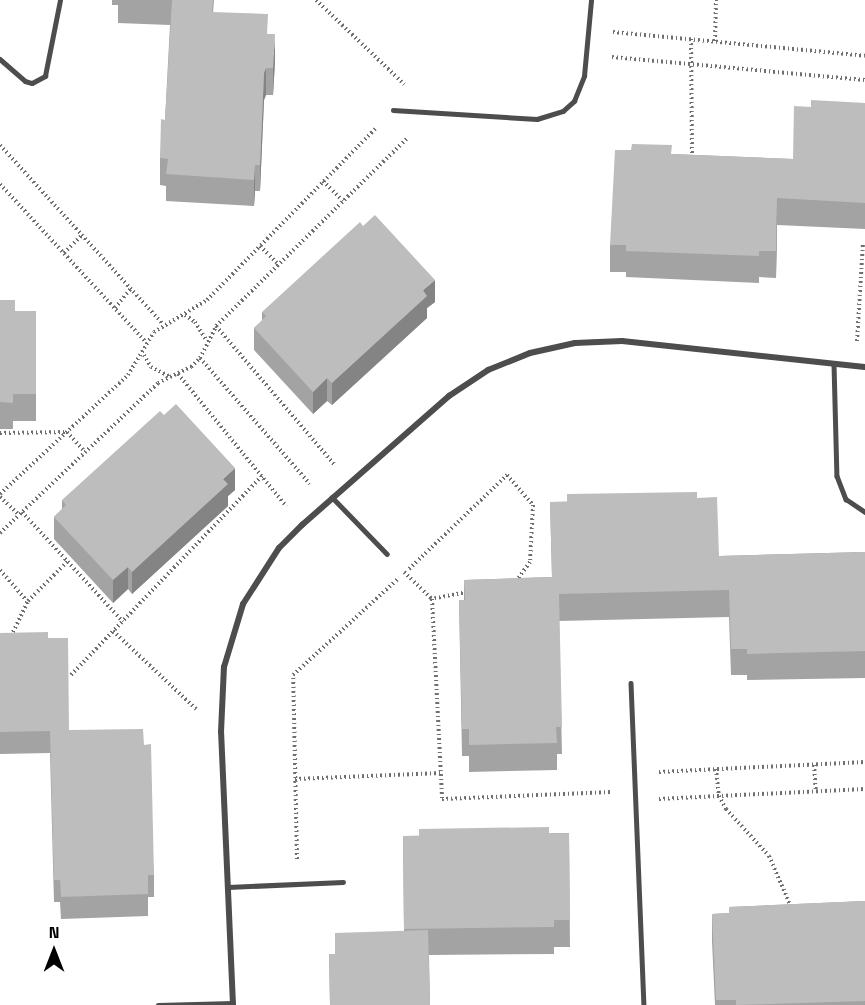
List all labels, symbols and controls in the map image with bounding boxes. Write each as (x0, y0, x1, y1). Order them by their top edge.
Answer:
north arrow (24, 921, 84, 981)
text: N (49, 922, 59, 943)

